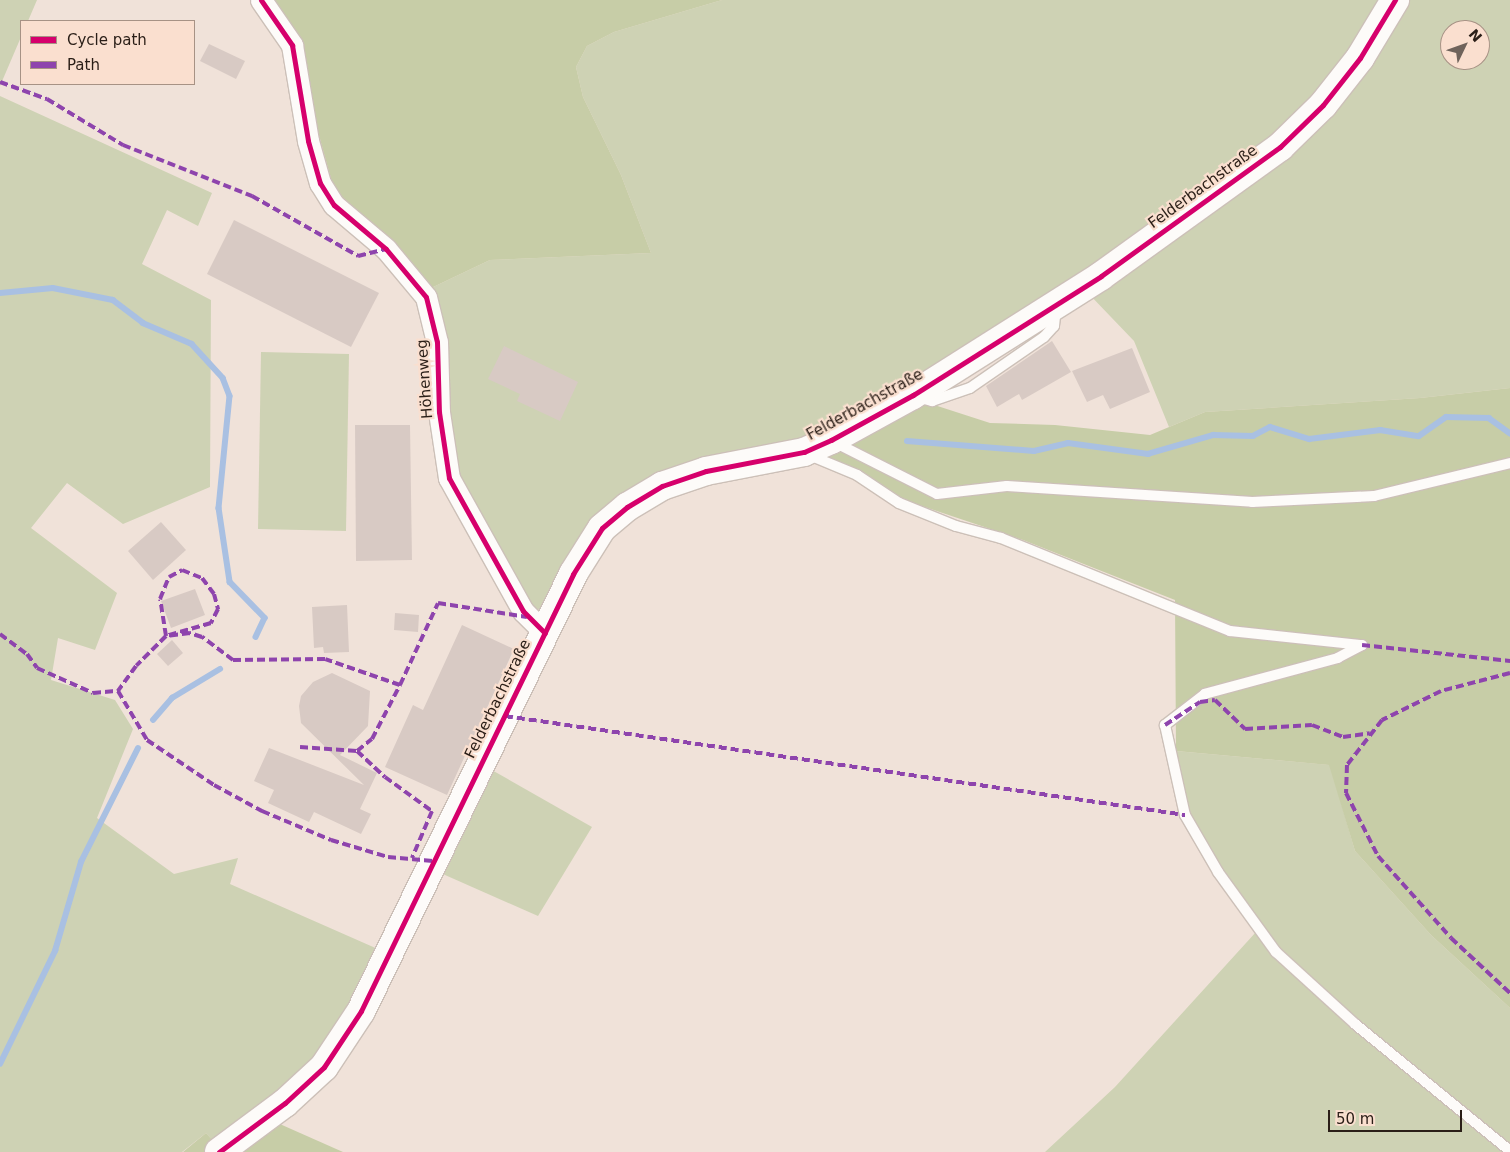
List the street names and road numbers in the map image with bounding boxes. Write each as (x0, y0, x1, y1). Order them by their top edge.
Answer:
street label: Felderbachstraße (1145, 141, 1261, 233)
street label: Höhenweg (413, 339, 437, 419)
street label: Felderbachstraße (804, 366, 926, 444)
street label: Felderbachstraße (461, 636, 535, 762)

